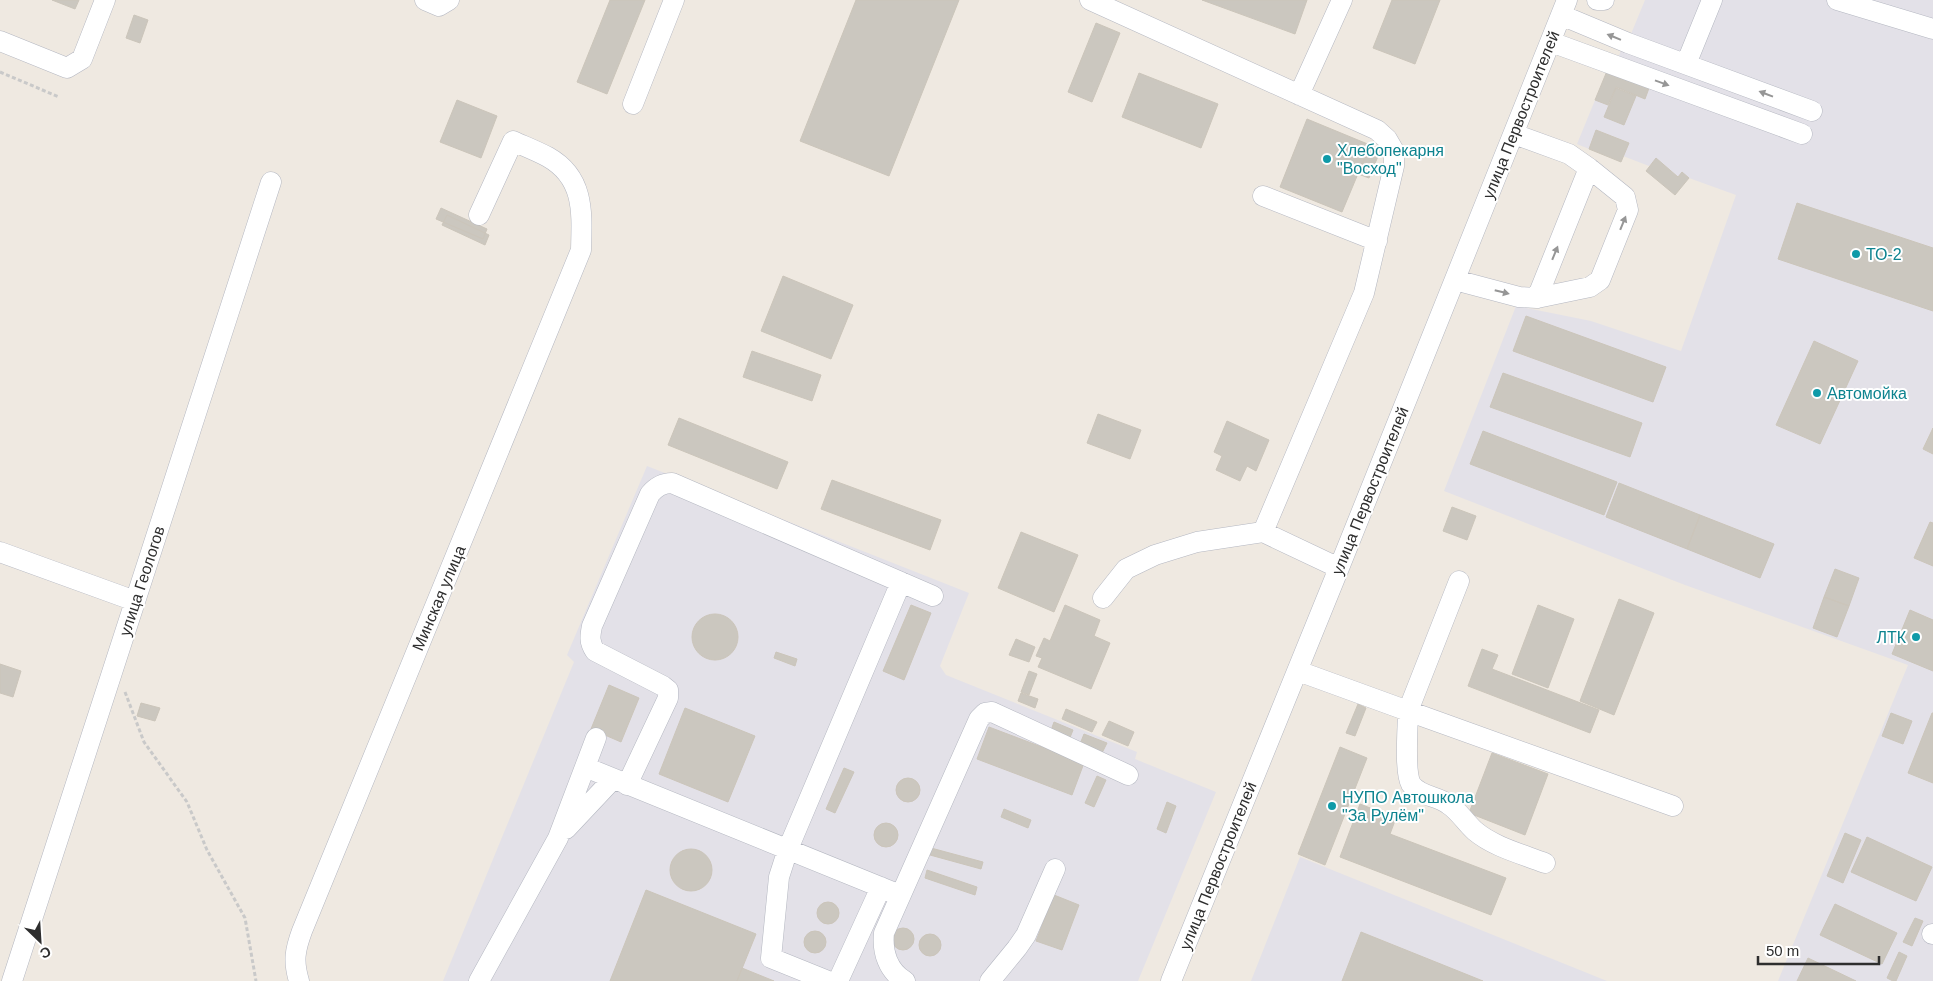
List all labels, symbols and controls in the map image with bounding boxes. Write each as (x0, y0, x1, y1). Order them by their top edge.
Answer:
street label: улица Первостроителей (1479, 29, 1563, 201)
one-way arrow (1606, 33, 1621, 41)
one-way arrow (1655, 79, 1670, 87)
one-way arrow (1758, 90, 1773, 98)
place label: Хлебопекарня "Восход" (1337, 142, 1444, 177)
marker: Хлебопекарня "Восход" (1321, 153, 1333, 165)
one-way arrow (1620, 216, 1627, 231)
one-way arrow (1551, 245, 1559, 260)
place label: ТО-2 (1866, 246, 1902, 263)
marker: ТО-2 (1850, 248, 1862, 260)
one-way arrow (1495, 288, 1510, 296)
place label: Автомойка (1827, 385, 1907, 402)
marker: Автомойка (1811, 387, 1823, 399)
street label: улица Первостроителей (1328, 405, 1412, 577)
street label: улица Геологов (116, 524, 168, 638)
street label: Минская улица (409, 543, 469, 653)
place label: ЛТК (1876, 629, 1907, 646)
marker: ЛТК (1910, 631, 1922, 643)
street label: улица Первостроителей (1176, 780, 1260, 952)
place label: НУПО Автошкола "За Рулём" (1342, 789, 1474, 824)
marker: НУПО Автошкола "За Рулём" (1326, 800, 1338, 812)
north arrow (15, 916, 65, 966)
scale bar (1758, 934, 1879, 966)
text: 50 m (1766, 942, 1799, 959)
text: С (38, 943, 53, 962)

